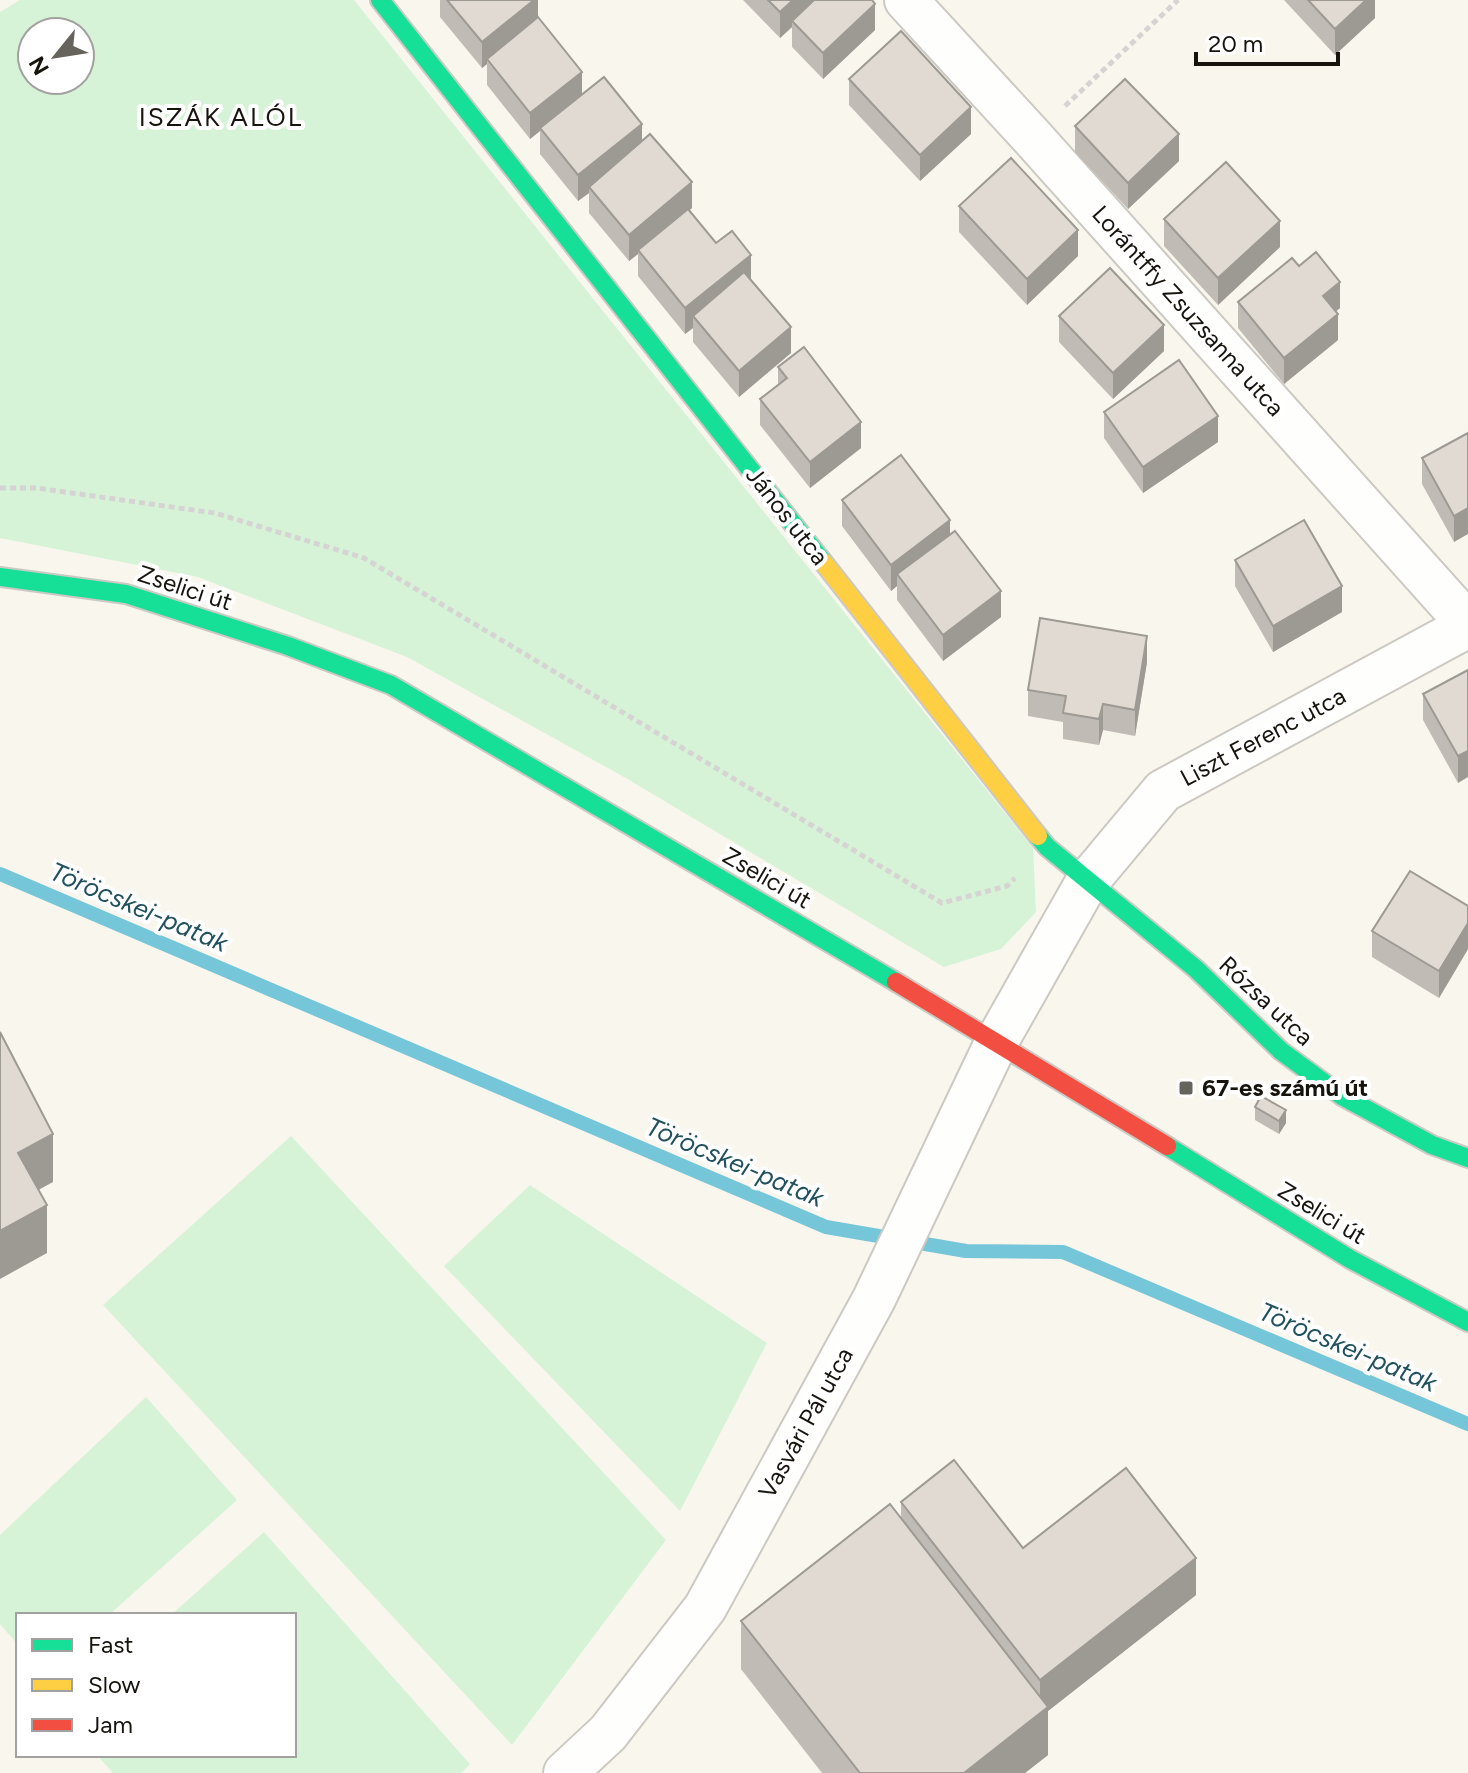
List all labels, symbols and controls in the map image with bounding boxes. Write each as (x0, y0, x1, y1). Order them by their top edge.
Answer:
north arrow (16, 16, 96, 96)
scale bar (1196, 16, 1338, 66)
text: 20 m (1208, 29, 1263, 58)
text: N (23, 52, 55, 80)
district label: ISZÁK ALÓL (139, 101, 303, 133)
street label: Lorántffy Zsuzsanna utca (1086, 199, 1291, 422)
street label: János utca (740, 461, 835, 571)
street label: Zselici út (134, 559, 236, 616)
street label: Liszt Ferenc utca (1175, 681, 1350, 792)
street label: Zselici út (718, 841, 817, 914)
water label: Töröcskei-patak (45, 855, 234, 959)
street label: Rózsa utca (1213, 950, 1319, 1051)
place label: 67-es számú út (1202, 1073, 1368, 1102)
marker: 67-es számú út (1177, 1079, 1195, 1097)
water label: Töröcskei-patak (641, 1110, 830, 1214)
street label: Zselici út (1273, 1175, 1371, 1250)
water label: Töröcskei-patak (1254, 1295, 1443, 1399)
street label: Vasvári Pál utca (752, 1342, 859, 1503)
legend (16, 1613, 296, 1757)
text: Fast (88, 1630, 133, 1659)
text: Slow (88, 1670, 141, 1699)
text: Jam (88, 1710, 133, 1739)

